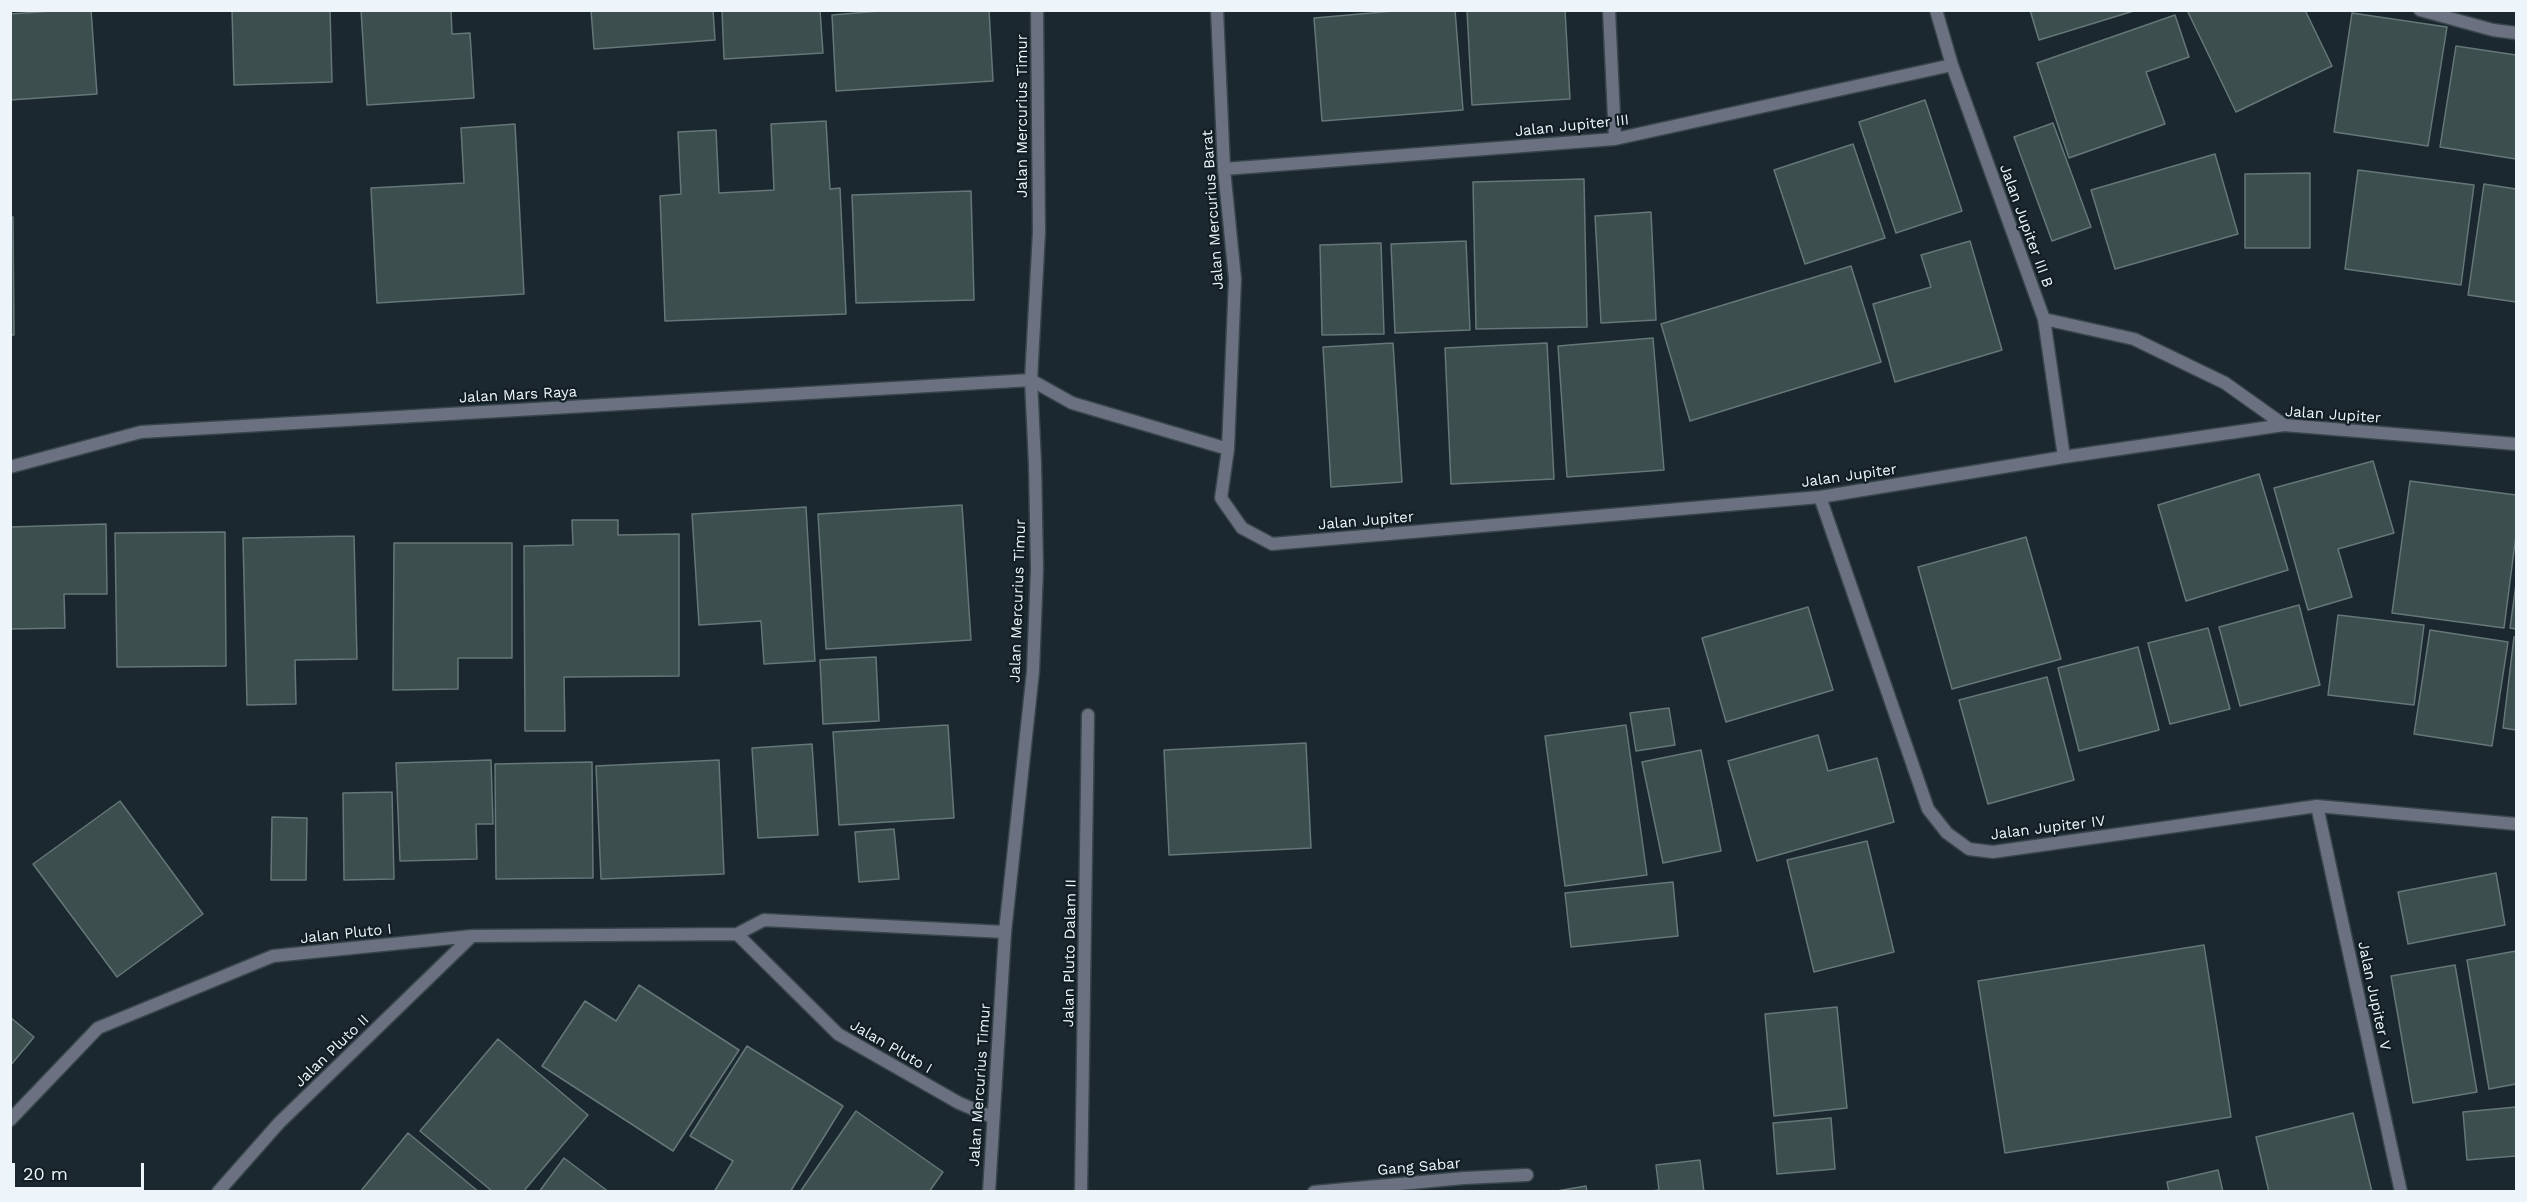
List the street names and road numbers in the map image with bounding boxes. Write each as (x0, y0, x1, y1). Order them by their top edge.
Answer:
street label: Jalan Mercurius Timur (1014, 34, 1032, 198)
street label: Jalan Jupiter III (1514, 111, 1630, 141)
street label: Jalan Mercurius Barat (1198, 130, 1228, 290)
street label: Jalan Jupiter III B (1995, 162, 2057, 290)
street label: Jalan Mars Raya (458, 383, 578, 407)
street label: Jalan Jupiter (2284, 403, 2382, 427)
street label: Jalan Jupiter (1800, 460, 1898, 492)
street label: Jalan Jupiter (1317, 508, 1415, 534)
street label: Jalan Mercurius Timur (1006, 519, 1030, 683)
street label: Jalan Jupiter IV (1990, 812, 2106, 844)
street label: Jalan Pluto Dalam II (1060, 879, 1080, 1027)
street label: Jalan Pluto I (299, 920, 393, 948)
street label: Jalan Jupiter V (2354, 940, 2394, 1052)
street label: Jalan Mercurius Timur (965, 1003, 995, 1167)
street label: Jalan Pluto II (291, 1011, 373, 1091)
street label: Jalan Pluto I (847, 1016, 935, 1078)
street label: Gang Sabar (1377, 1154, 1461, 1180)

